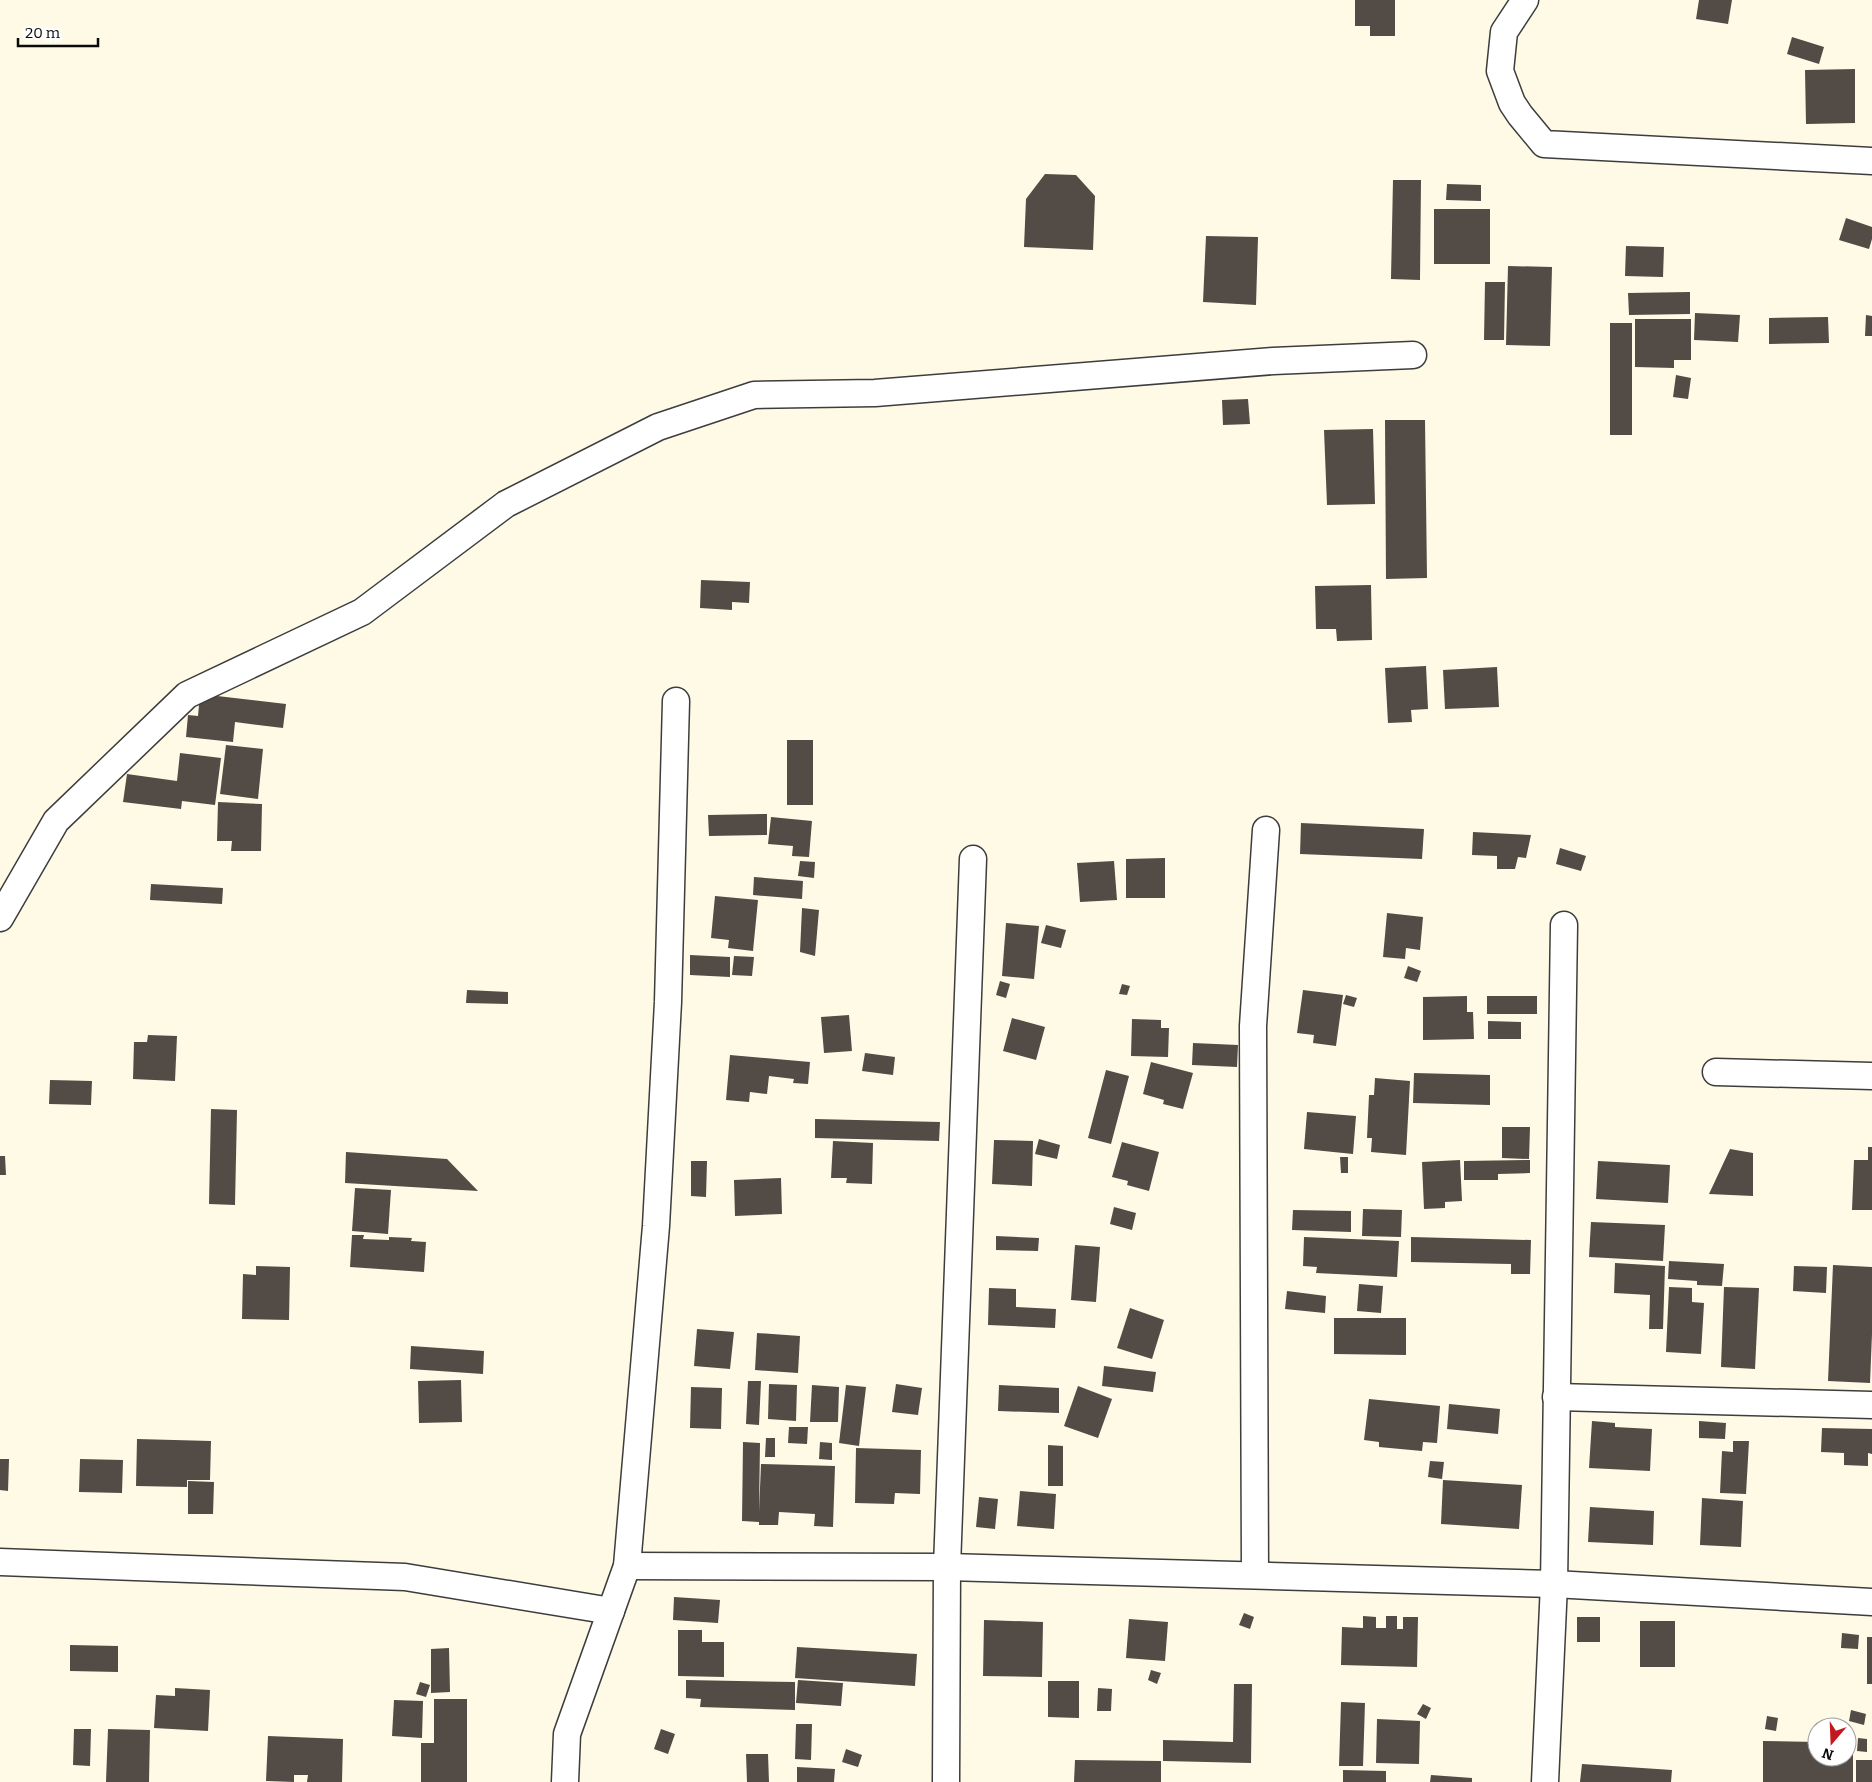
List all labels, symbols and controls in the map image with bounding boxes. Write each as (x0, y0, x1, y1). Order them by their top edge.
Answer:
scale bar (18, 15, 98, 47)
text: 20 m (25, 24, 61, 42)
north arrow (1807, 1717, 1857, 1767)
text: N (1820, 1744, 1836, 1764)

